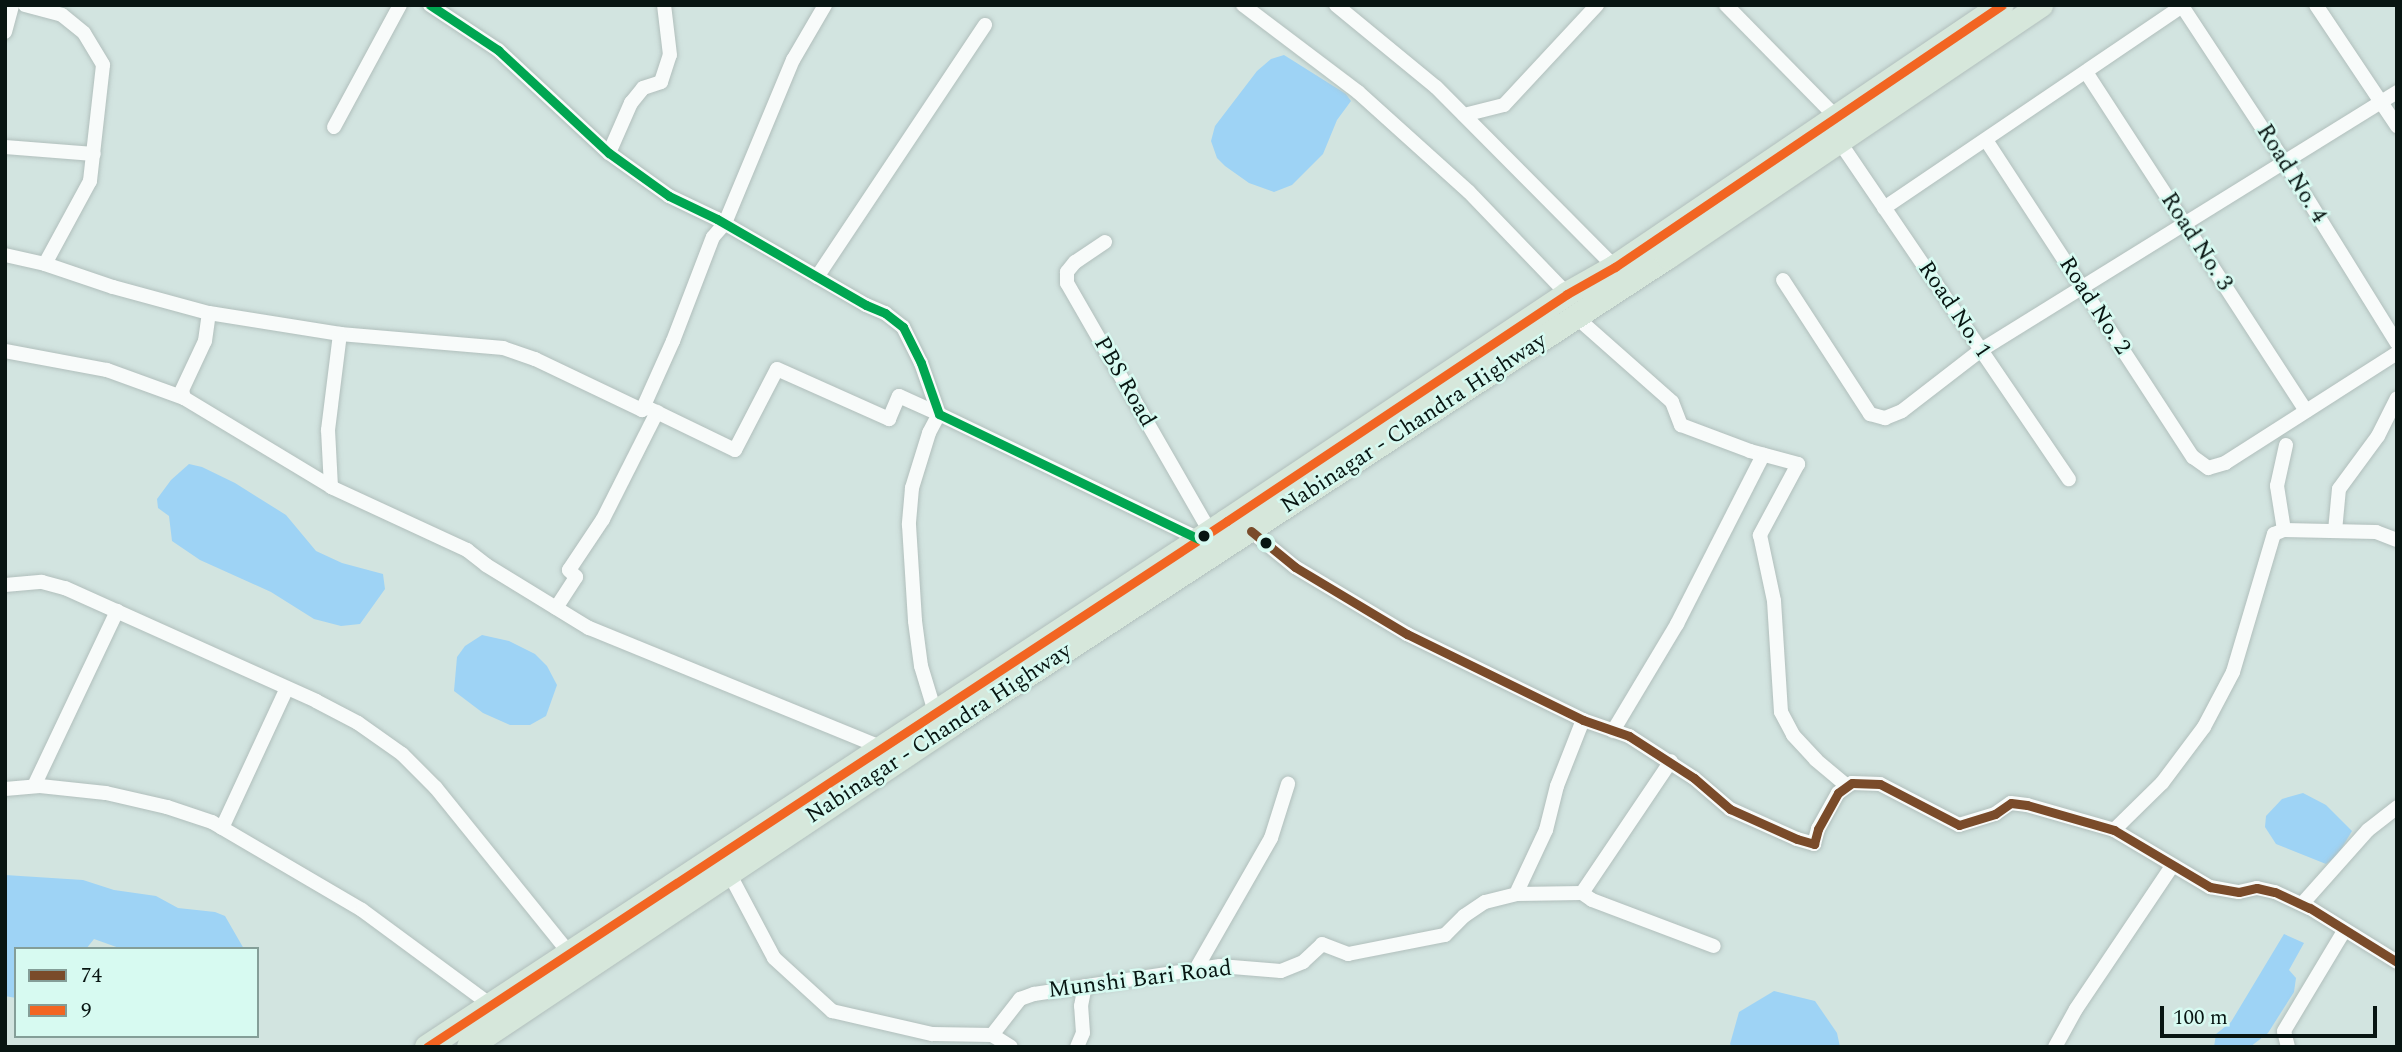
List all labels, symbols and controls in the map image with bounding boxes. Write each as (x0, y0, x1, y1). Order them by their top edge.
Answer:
street label: Road No. 4 (2250, 120, 2332, 228)
street label: Road No. 3 (2154, 188, 2238, 296)
street label: Road No. 2 (2052, 252, 2136, 360)
street label: Road No. 1 (1911, 256, 1997, 364)
street label: Nabinagar - Chandra Highway (1276, 328, 1552, 520)
street label: PBS Road (1087, 332, 1161, 432)
unlabelled marker (1197, 529, 1211, 543)
unlabelled marker (1259, 536, 1273, 550)
street label: Nabinagar - Chandra Highway (801, 638, 1077, 830)
legend (14, 947, 259, 1038)
street label: Munshi Bari Road (1047, 955, 1233, 1005)
text: 74 (81, 960, 102, 992)
scale bar (2164, 992, 2381, 1036)
text: 9 (81, 995, 92, 1027)
text: 100 m (2173, 1002, 2228, 1034)

